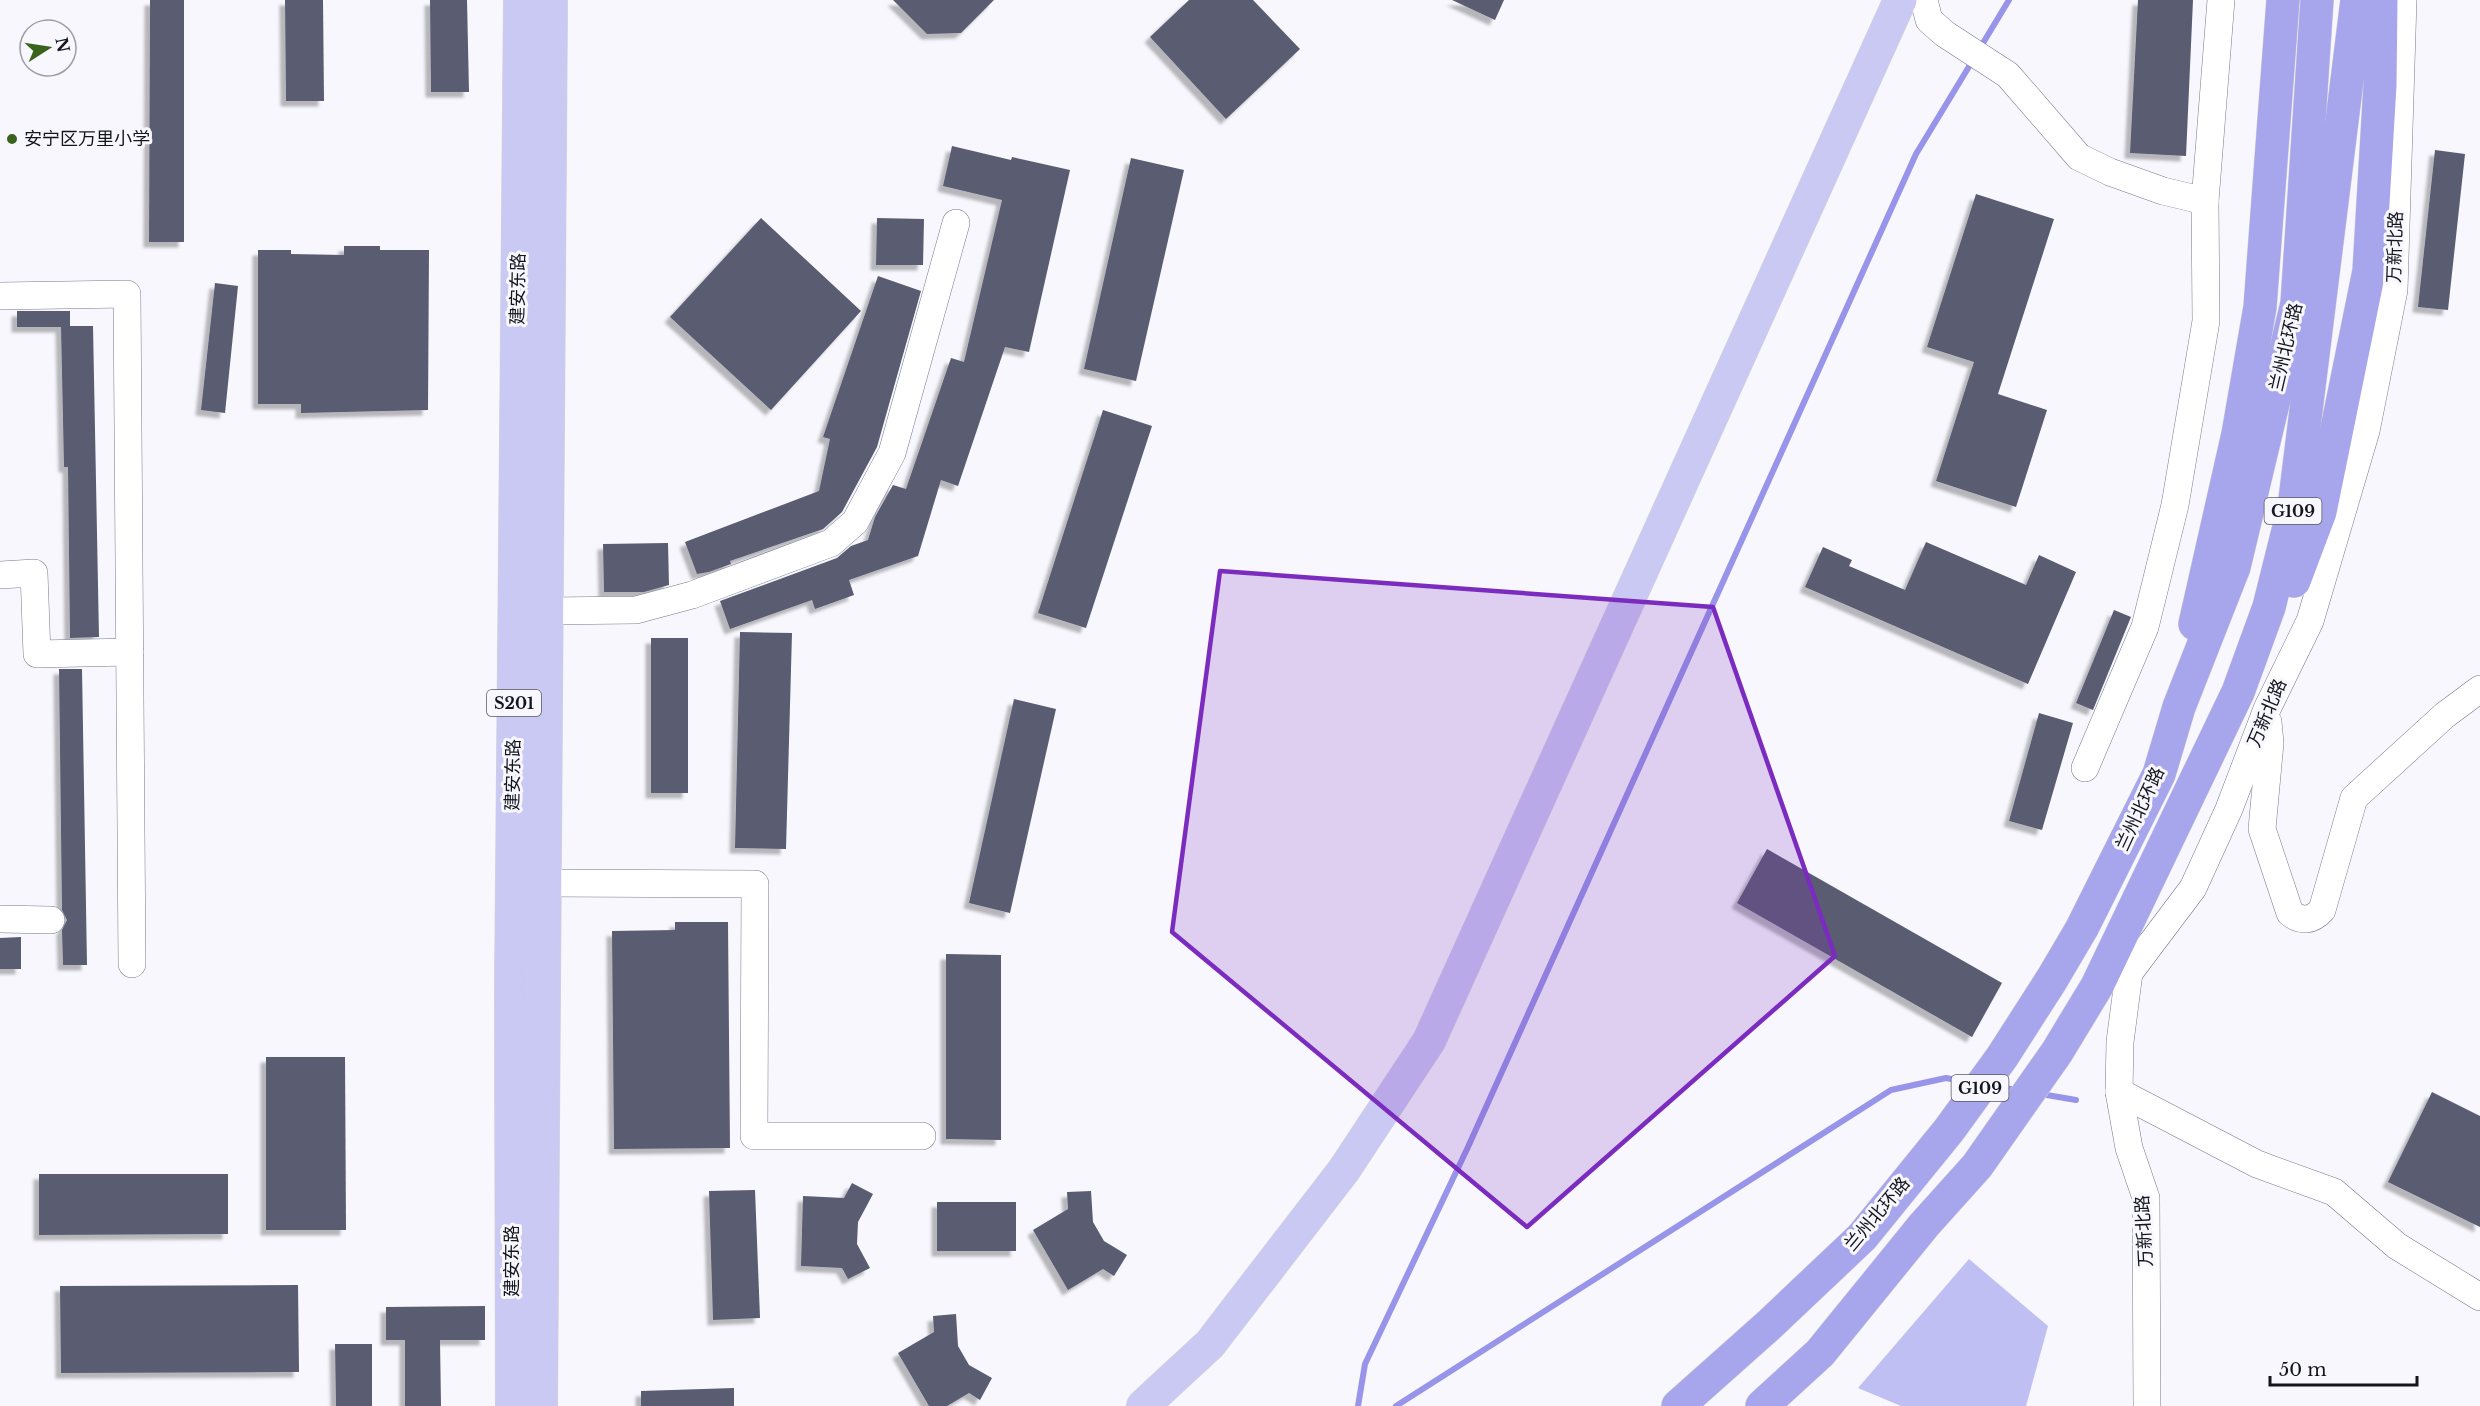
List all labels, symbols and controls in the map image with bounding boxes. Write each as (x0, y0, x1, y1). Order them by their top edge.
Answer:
north arrow (18, 18, 78, 78)
text: N (51, 35, 74, 54)
place label: 安宁区万里小学 (24, 128, 150, 150)
marker: 安宁区万里小学 (5, 132, 19, 146)
street label: 万新北路 (2383, 211, 2407, 283)
street label: 建安东路 (506, 253, 530, 325)
street label: 兰州北环路 (2265, 301, 2307, 393)
road number: G109 (2264, 498, 2322, 524)
street label: 万新北路 (2243, 676, 2291, 750)
road number: S201 (487, 690, 541, 716)
street label: 建安东路 (501, 739, 525, 811)
street label: 兰州北环路 (2111, 764, 2169, 854)
road number: G109 (1952, 1075, 2008, 1101)
street label: 兰州北环路 (1840, 1172, 1914, 1256)
street label: 万新北路 (2131, 1194, 2157, 1268)
street label: 建安东路 (501, 1225, 523, 1297)
scale bar (2270, 1349, 2417, 1387)
text: 50 m (2279, 1359, 2327, 1381)

